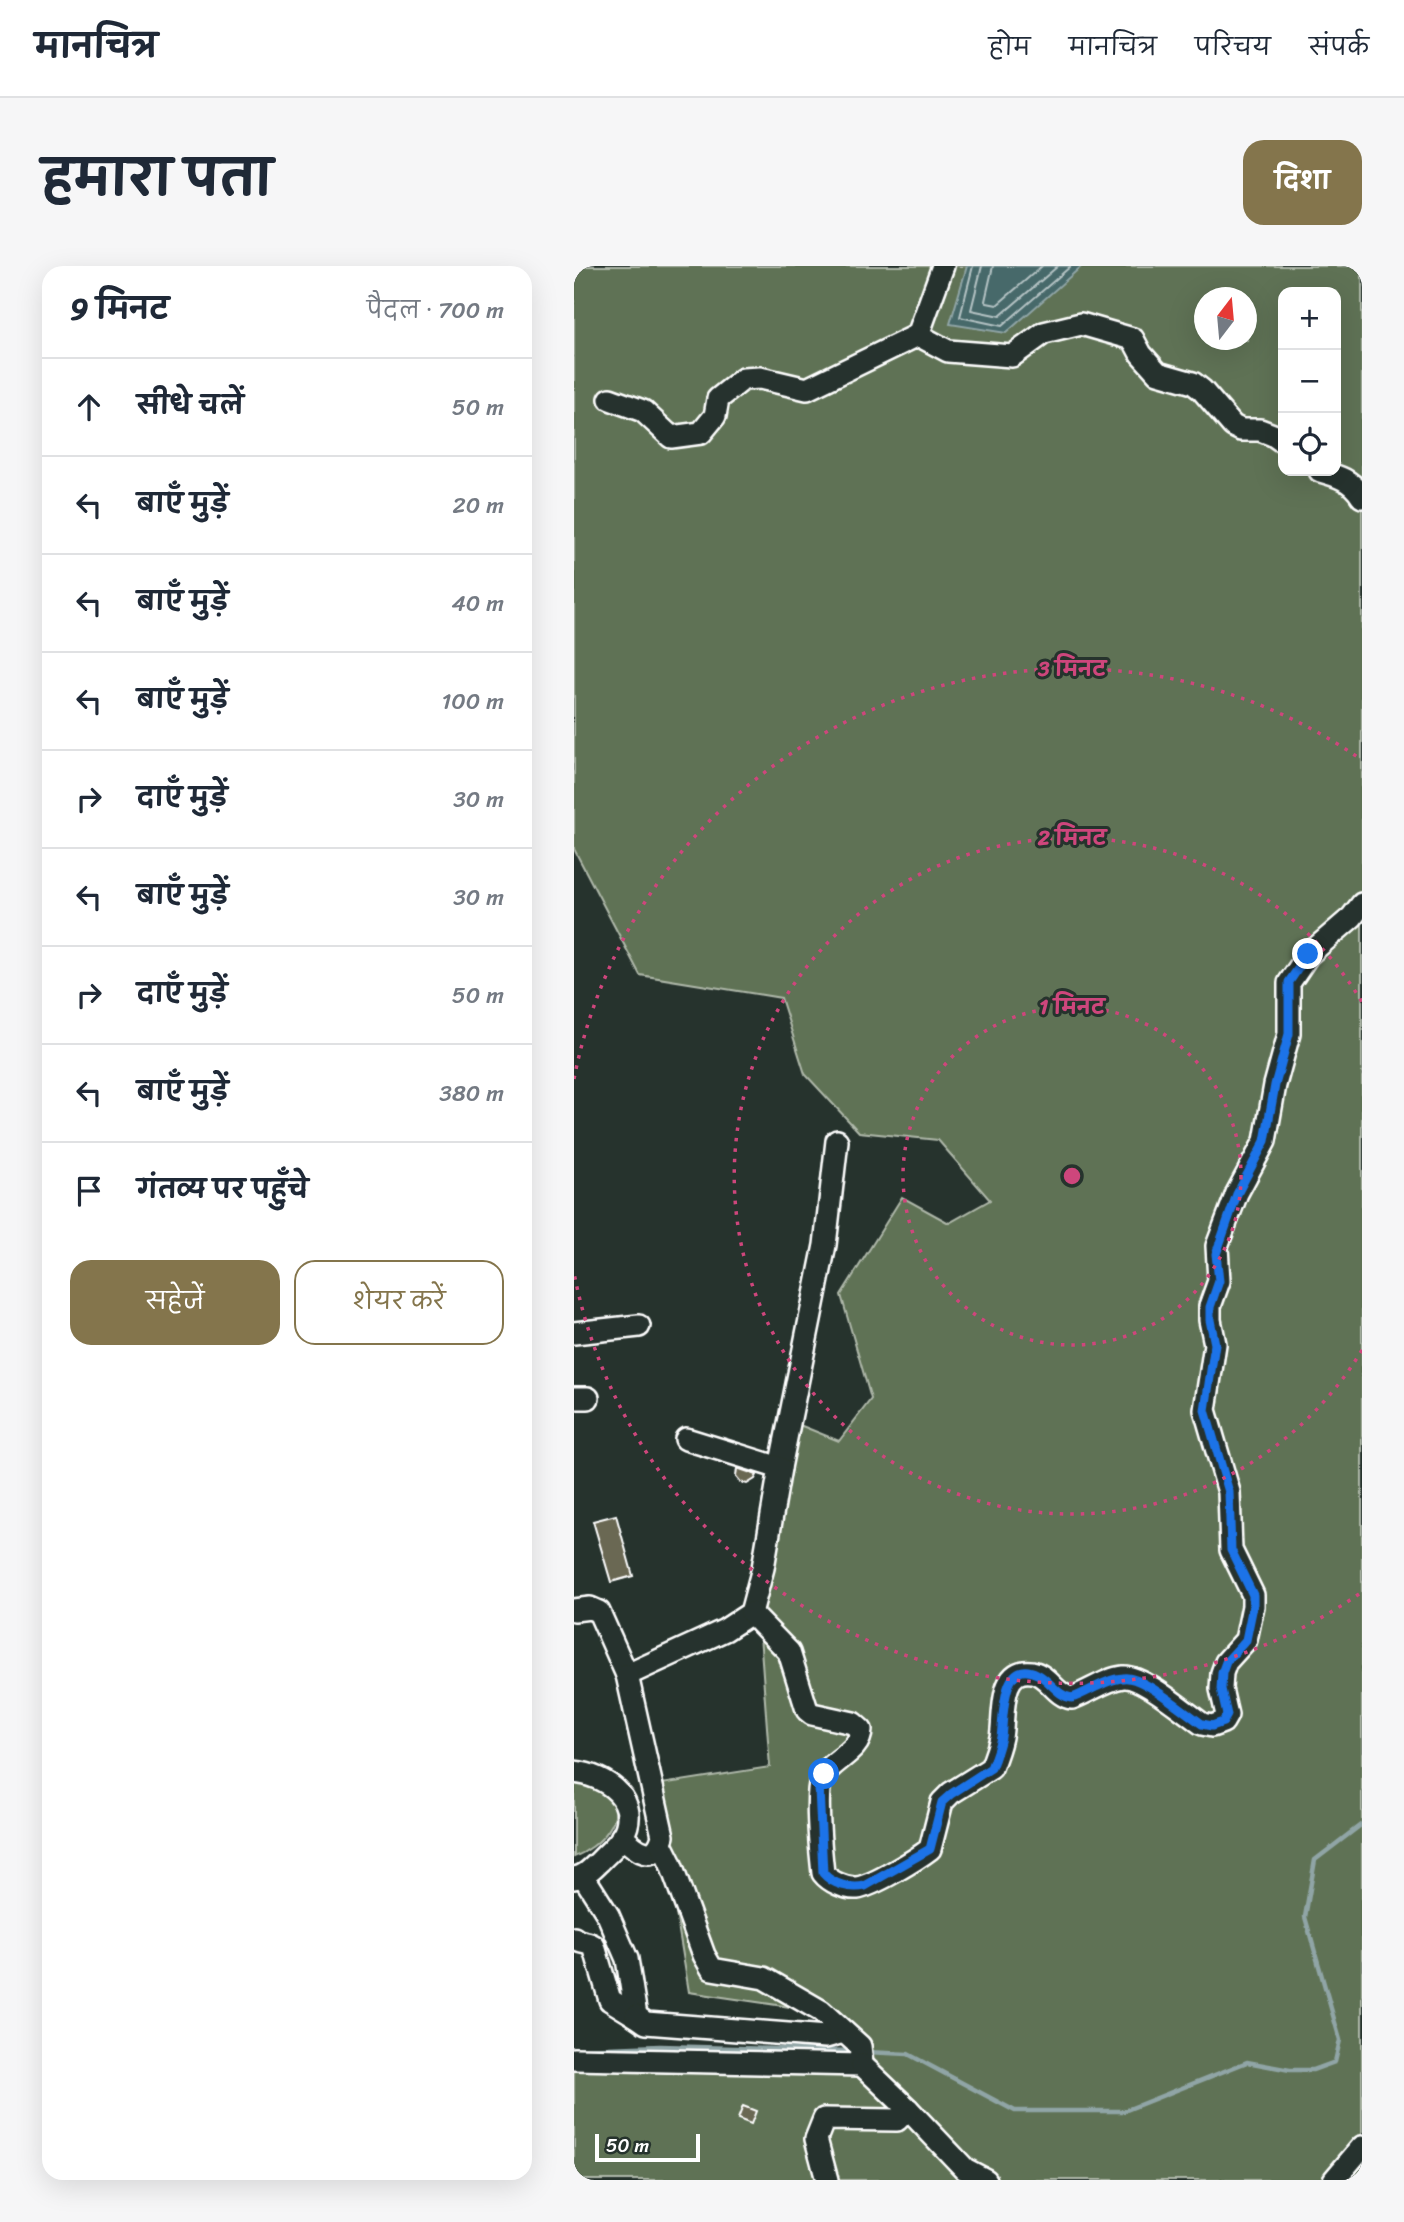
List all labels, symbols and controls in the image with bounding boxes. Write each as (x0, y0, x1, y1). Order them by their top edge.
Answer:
text: मानचित्र (35, 17, 158, 75)
text: होम (988, 26, 1031, 68)
text: मानचित्र (1069, 26, 1157, 68)
text: परिचय (1195, 26, 1271, 68)
text: संपर्क (1309, 26, 1369, 68)
text: हमारा पता (42, 135, 273, 222)
button: दिशा (1243, 140, 1362, 225)
text: 9 मिनट (70, 282, 169, 336)
north arrow (1194, 287, 1257, 350)
map controls (1278, 287, 1341, 476)
button: + (1278, 287, 1341, 350)
text: पैदल · 700 m (367, 290, 504, 331)
button: − (1278, 350, 1341, 413)
text: सीधे चलें (137, 382, 244, 428)
text: 50 m (452, 387, 504, 428)
icon: ahead (70, 388, 108, 426)
button: locate (1278, 413, 1341, 476)
text: बाएँ मुड़ें (137, 480, 228, 526)
text: 20 m (453, 485, 504, 526)
icon: left (70, 486, 108, 524)
text: बाएँ मुड़ें (137, 578, 228, 624)
text: 40 m (451, 583, 504, 624)
icon: left (70, 584, 108, 622)
text: 3 मिनट (1037, 650, 1108, 688)
text: बाएँ मुड़ें (137, 676, 228, 722)
text: 100 m (441, 681, 504, 722)
icon: left (70, 682, 108, 720)
text: दाएँ मुड़ें (137, 774, 228, 820)
text: 30 m (453, 779, 504, 820)
icon: right (70, 780, 108, 818)
text: 2 मिनट (1037, 819, 1108, 857)
text: बाएँ मुड़ें (137, 872, 228, 918)
text: 30 m (453, 877, 504, 918)
icon: left (70, 878, 108, 916)
route end (1292, 938, 1323, 969)
text: दाएँ मुड़ें (137, 970, 228, 1016)
text: 50 m (452, 975, 504, 1016)
icon: right (70, 976, 108, 1014)
text: 1 मिनट (1039, 988, 1107, 1026)
text: बाएँ मुड़ें (137, 1068, 228, 1114)
text: 380 m (439, 1073, 504, 1114)
icon: left (70, 1074, 108, 1112)
centre of rings (1060, 1164, 1084, 1188)
text: गंतव्य पर पहुँचे (137, 1166, 309, 1212)
icon: arrive (70, 1172, 108, 1210)
button: सहेजें (70, 1260, 280, 1345)
button: शेयर करें (294, 1260, 504, 1345)
route start (808, 1758, 839, 1789)
text: 50 m (606, 2129, 649, 2162)
scale bar (595, 2131, 700, 2163)

